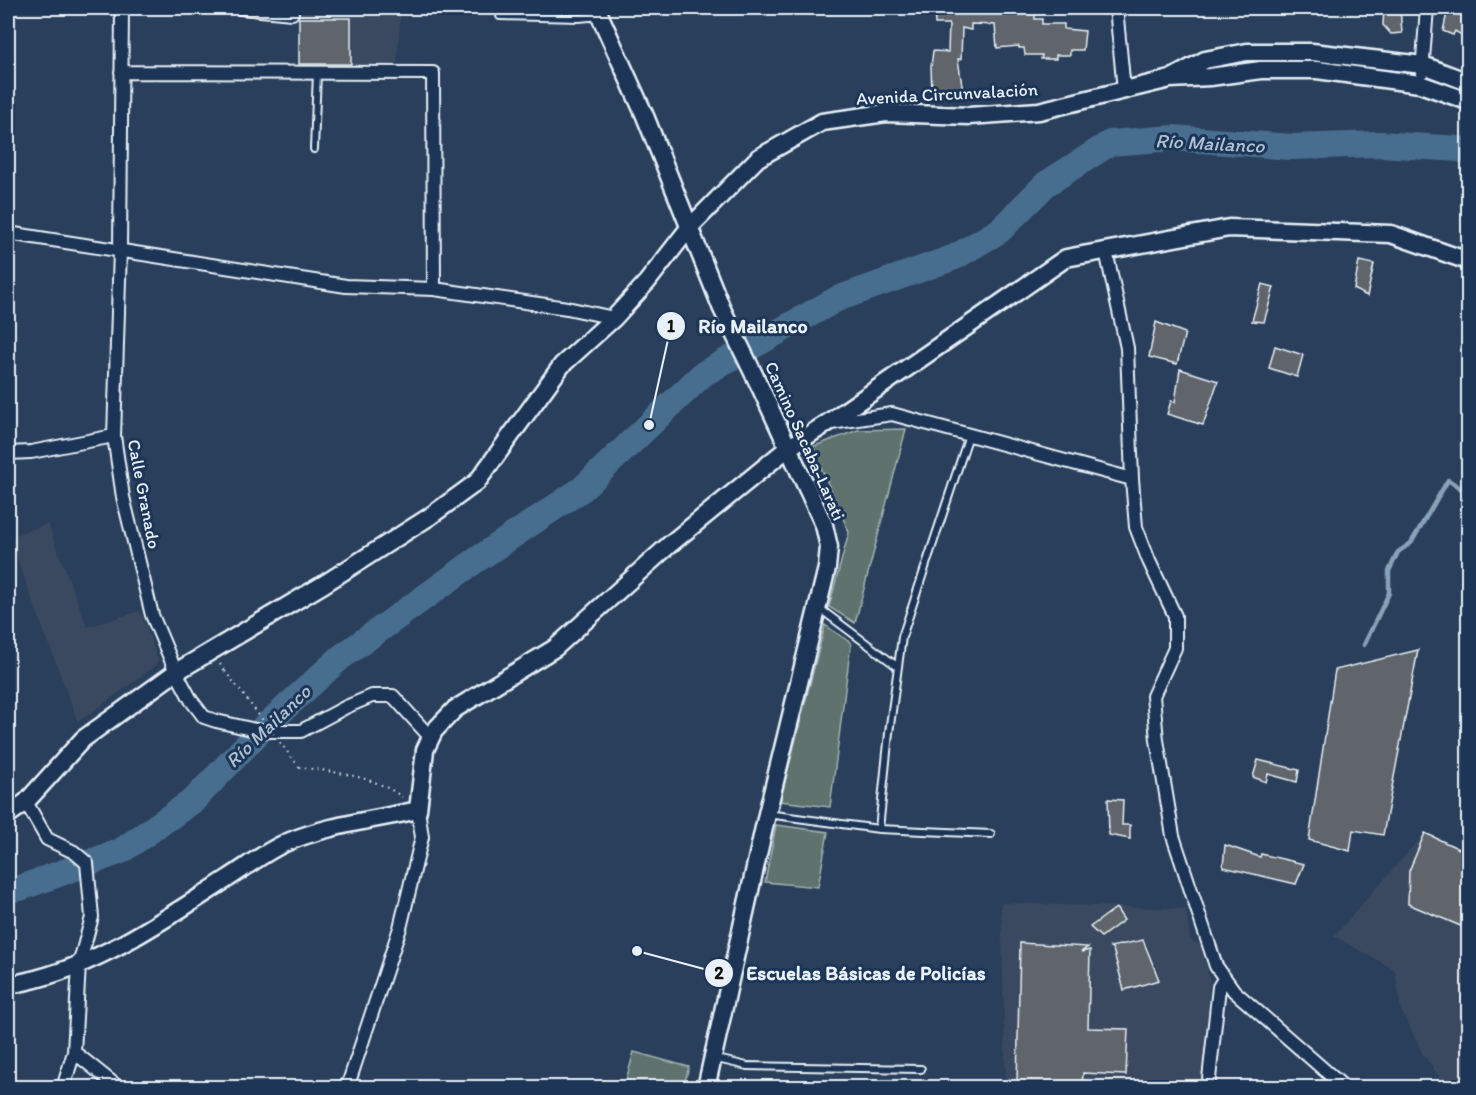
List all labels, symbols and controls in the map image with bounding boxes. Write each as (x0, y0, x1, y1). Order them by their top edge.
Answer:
street label: Avenida Circunvalación (856, 78, 1038, 110)
water label: Río Mailanco (1155, 128, 1266, 158)
callout: Río Mailanco (656, 307, 820, 345)
text: Río Mailanco (698, 314, 808, 338)
text: 1 (667, 315, 676, 337)
street label: Camino Sacaba-Larati (760, 358, 850, 524)
street label: Calle Granado (123, 437, 165, 551)
water label: Río Mailanco (220, 679, 316, 773)
callout: Escuelas Básicas de Policías (704, 954, 998, 992)
text: Escuelas Básicas de Policías (746, 961, 986, 985)
text: 2 (714, 962, 724, 984)

